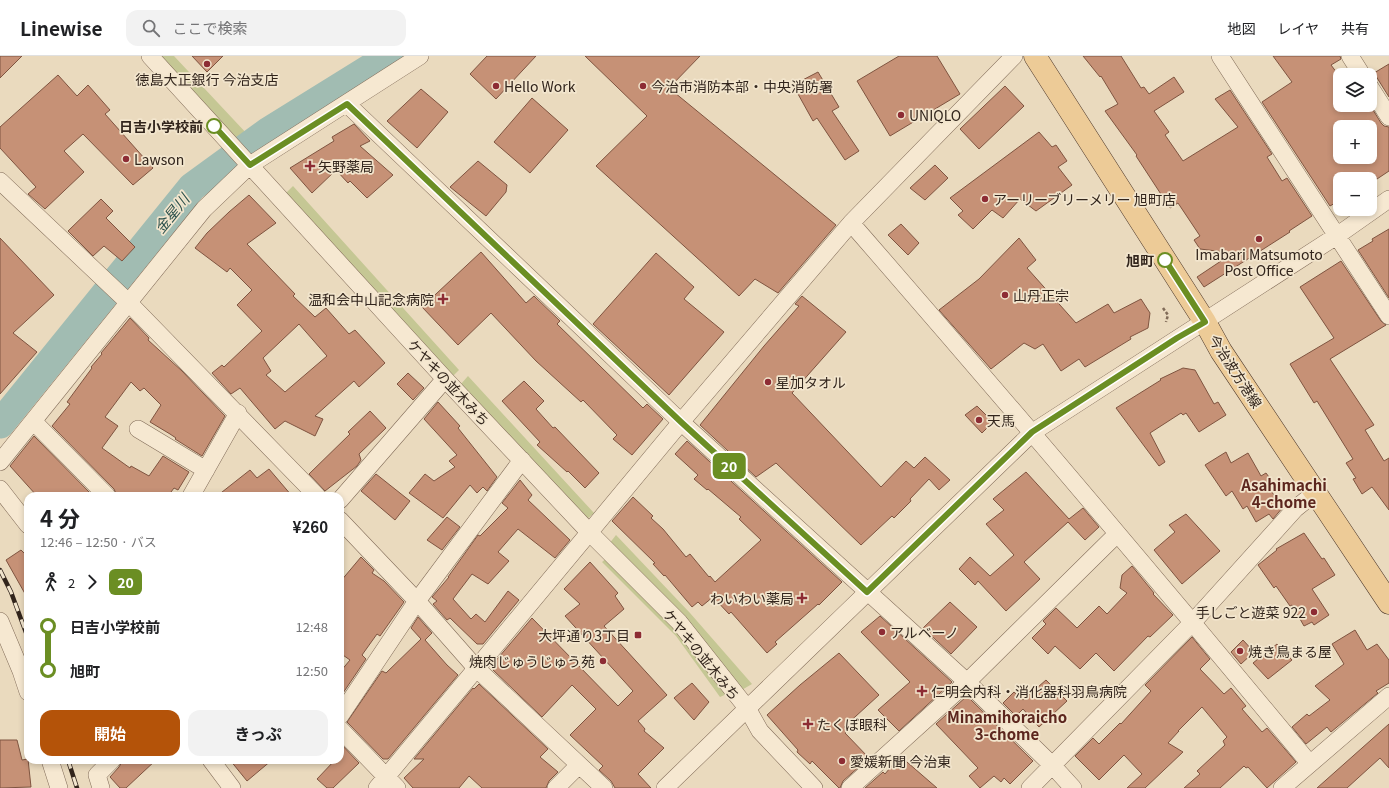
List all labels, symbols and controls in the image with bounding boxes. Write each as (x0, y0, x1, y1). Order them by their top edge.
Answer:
search box (126, 10, 406, 46)
text: Linewise (20, 14, 102, 41)
icon: search (140, 17, 162, 39)
text: ここで検索 (172, 17, 247, 38)
text: 地図 (1227, 18, 1255, 38)
text: レイヤ (1277, 18, 1319, 38)
text: 共有 (1341, 18, 1369, 38)
marker: 徳島大正銀行 今治支店 (202, 59, 212, 69)
map controls (1333, 68, 1377, 216)
button: layers (1333, 68, 1377, 112)
place label: 徳島大正銀行 今治支店 (135, 69, 279, 89)
place label: Hello Work (504, 76, 576, 96)
place label: 今治市消防本部・中央消防署 (651, 76, 833, 96)
marker: Hello Work (491, 81, 501, 91)
marker: 今治市消防本部・中央消防署 (638, 81, 648, 91)
place label: UNIQLO (909, 105, 961, 125)
marker: UNIQLO (896, 110, 906, 120)
place label: 日吉小学校前 (119, 116, 203, 136)
marker: 日吉小学校前 (206, 118, 222, 134)
button: + (1333, 120, 1377, 164)
place label: Lawson (134, 149, 184, 169)
marker: Lawson (121, 154, 131, 164)
place label: 矢野薬局 (318, 156, 374, 176)
marker: 矢野薬局 (305, 161, 315, 171)
button: − (1333, 172, 1377, 216)
water label: 金星川 (149, 187, 195, 237)
place label: アーリーブリーメリー 旭町店 (993, 189, 1176, 209)
marker: アーリーブリーメリー 旭町店 (980, 194, 990, 204)
marker: Imabari Matsumoto Post Office (1254, 234, 1264, 244)
place label: Imabari Matsumoto Post Office (1195, 244, 1323, 280)
place label: 旭町 (1126, 250, 1154, 270)
marker: 旭町 (1157, 252, 1173, 268)
place label: 山丹正宗 (1013, 285, 1069, 305)
place label: 温和会中山記念病院 (308, 289, 434, 309)
marker: 山丹正宗 (1000, 290, 1010, 300)
marker: 温和会中山記念病院 (437, 293, 449, 305)
street label: 今治波方港線 (1205, 330, 1267, 412)
street label: ケヤキの並木みち (403, 334, 495, 430)
place label: 星加タオル (776, 372, 846, 392)
marker: 星加タオル (763, 377, 773, 387)
place label: 天馬 (987, 410, 1015, 430)
marker: 天馬 (974, 415, 984, 425)
line badge: 20 (711, 453, 747, 479)
text: 20 (721, 456, 737, 476)
district label: Asahimachi 4-chome (1240, 474, 1327, 512)
text: 4 分 (40, 501, 80, 533)
text: ¥260 (293, 516, 328, 537)
text: 12:46 – 12:50 · バス (40, 532, 157, 551)
icon: walk (40, 571, 62, 593)
icon: forward (81, 571, 103, 593)
text: 20 (117, 572, 134, 592)
text: 2 (68, 573, 75, 592)
place label: わいわい薬局 (710, 588, 794, 608)
marker: わいわい薬局 (797, 593, 807, 603)
place label: 手しごと遊菜 922 (1196, 602, 1306, 622)
street label: ケヤキの並木みち (659, 604, 745, 704)
marker: 手しごと遊菜 922 (1309, 607, 1319, 617)
text: 日吉小学校前 (70, 616, 160, 637)
text: 12:48 (296, 617, 328, 636)
place label: アルベーノ (890, 622, 959, 642)
place label: 大坪通り3丁目 (538, 625, 630, 645)
marker: アルベーノ (877, 627, 887, 637)
marker: 大坪通り3丁目 (633, 630, 643, 640)
place label: 焼き鳥まる屋 (1248, 641, 1332, 661)
marker: 焼き鳥まる屋 (1235, 646, 1245, 656)
place label: 焼肉じゅうじゅう苑 (469, 651, 595, 671)
marker: 焼肉じゅうじゅう苑 (598, 656, 608, 666)
text: 旭町 (70, 660, 100, 681)
text: 12:50 (296, 661, 328, 680)
place label: 仁明会内科・消化器科羽鳥病院 (931, 681, 1127, 701)
marker: 仁明会内科・消化器科羽鳥病院 (916, 685, 928, 697)
district label: Minamihoraicho 3-chome (947, 706, 1067, 744)
button: 開始 (40, 710, 180, 756)
button: きっぷ (188, 710, 328, 756)
place label: たくぼ眼科 (817, 714, 887, 734)
marker: たくぼ眼科 (802, 718, 814, 730)
place label: 愛媛新聞 今治東 (850, 751, 951, 771)
marker: 愛媛新聞 今治東 (837, 756, 847, 766)

